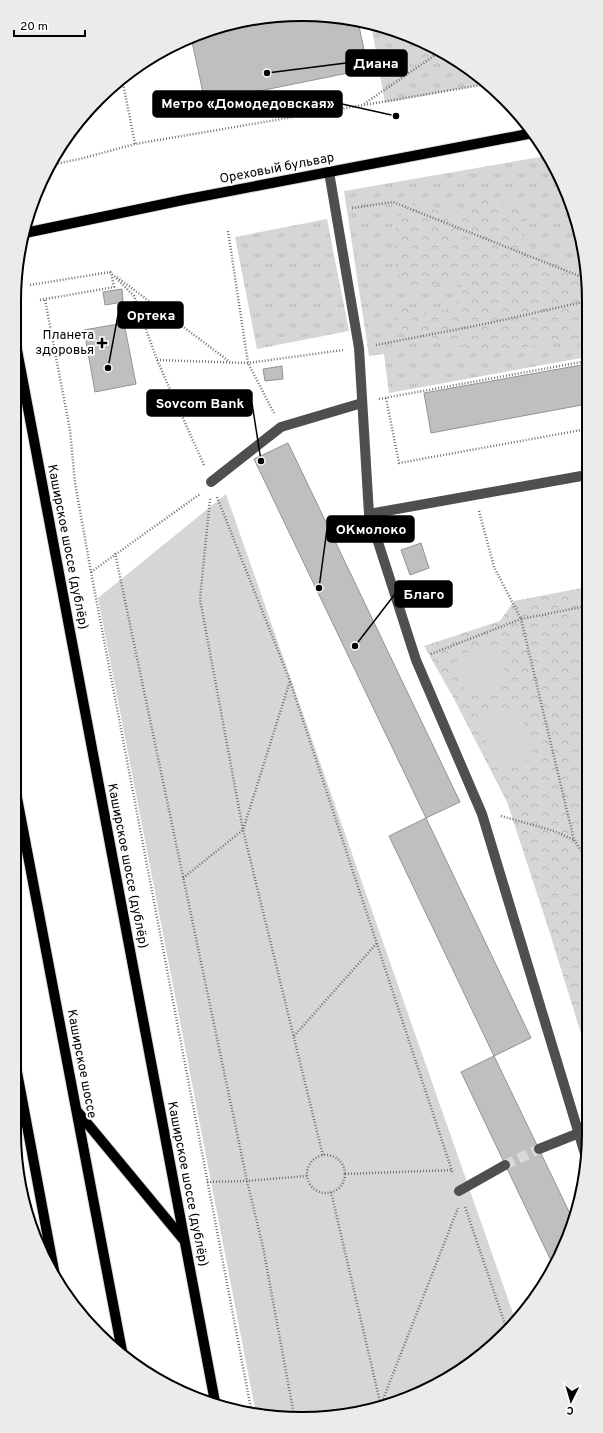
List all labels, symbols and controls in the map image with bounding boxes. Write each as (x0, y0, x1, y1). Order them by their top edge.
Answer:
scale bar (14, 12, 85, 38)
text: 20 m (20, 19, 48, 35)
callout: Диана (346, 50, 407, 76)
text: Диана (353, 56, 399, 73)
callout: Метро «Домодедовская» (153, 91, 342, 117)
text: Метро «Домодедовская» (161, 96, 335, 113)
street label: Ореховый бульвар (218, 150, 336, 188)
callout: Ортека (118, 302, 183, 328)
text: Ортека (127, 308, 175, 325)
place label: Планета здоровья (35, 328, 94, 359)
marker: Планета здоровья (97, 338, 107, 348)
callout: Sovcom Bank (147, 390, 252, 416)
text: Sovcom Bank (156, 396, 244, 413)
street label: Каширское шоссе (дублёр) (43, 463, 91, 631)
callout: ОКмолоко (327, 516, 414, 542)
text: ОКмолоко (336, 522, 406, 539)
callout: Благо (395, 581, 452, 607)
text: Благо (404, 587, 444, 604)
street label: Каширское шоссе (дублёр) (103, 782, 151, 950)
street label: Каширское шоссе (63, 1008, 99, 1120)
street label: Каширское шоссе (дублёр) (163, 1100, 211, 1268)
north arrow (551, 1381, 591, 1421)
text: С (566, 1403, 574, 1417)

